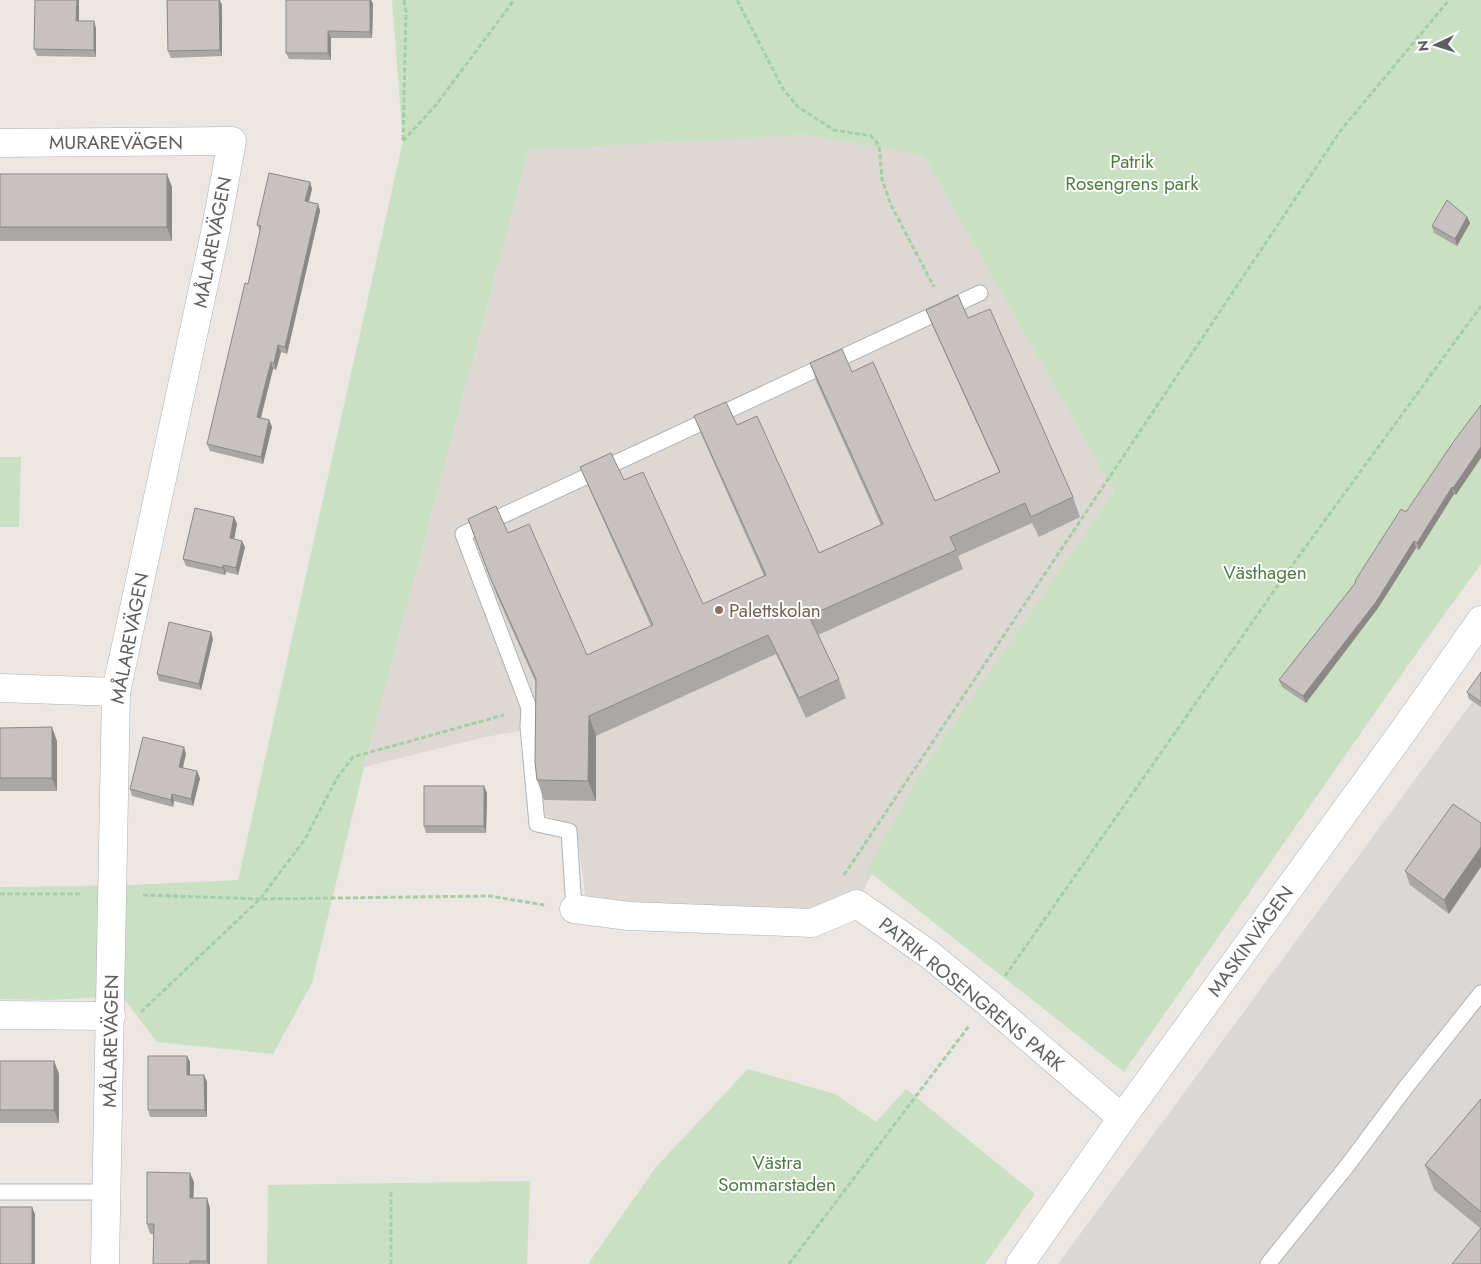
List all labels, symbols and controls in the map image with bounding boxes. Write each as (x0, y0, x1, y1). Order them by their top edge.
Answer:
north arrow (1411, 20, 1461, 70)
text: N (1413, 40, 1433, 52)
street label: MURAREVÄGEN (49, 129, 183, 156)
park label: Patrik Rosengrens park (1065, 148, 1199, 197)
street label: MÅLAREVÄGEN (187, 174, 238, 310)
park label: Västhagen (1223, 559, 1307, 586)
street label: MÅLAREVÄGEN (104, 570, 155, 706)
place label: Palettskolan (729, 597, 821, 624)
marker: Palettskolan (713, 604, 725, 616)
street label: MASKINVÄGEN (1201, 880, 1300, 1002)
street label: PATRIK ROSENGRENS PARK (873, 911, 1070, 1078)
street label: MÅLAREVÄGEN (96, 974, 125, 1108)
park label: Västra Sommarstaden (718, 1149, 836, 1198)

